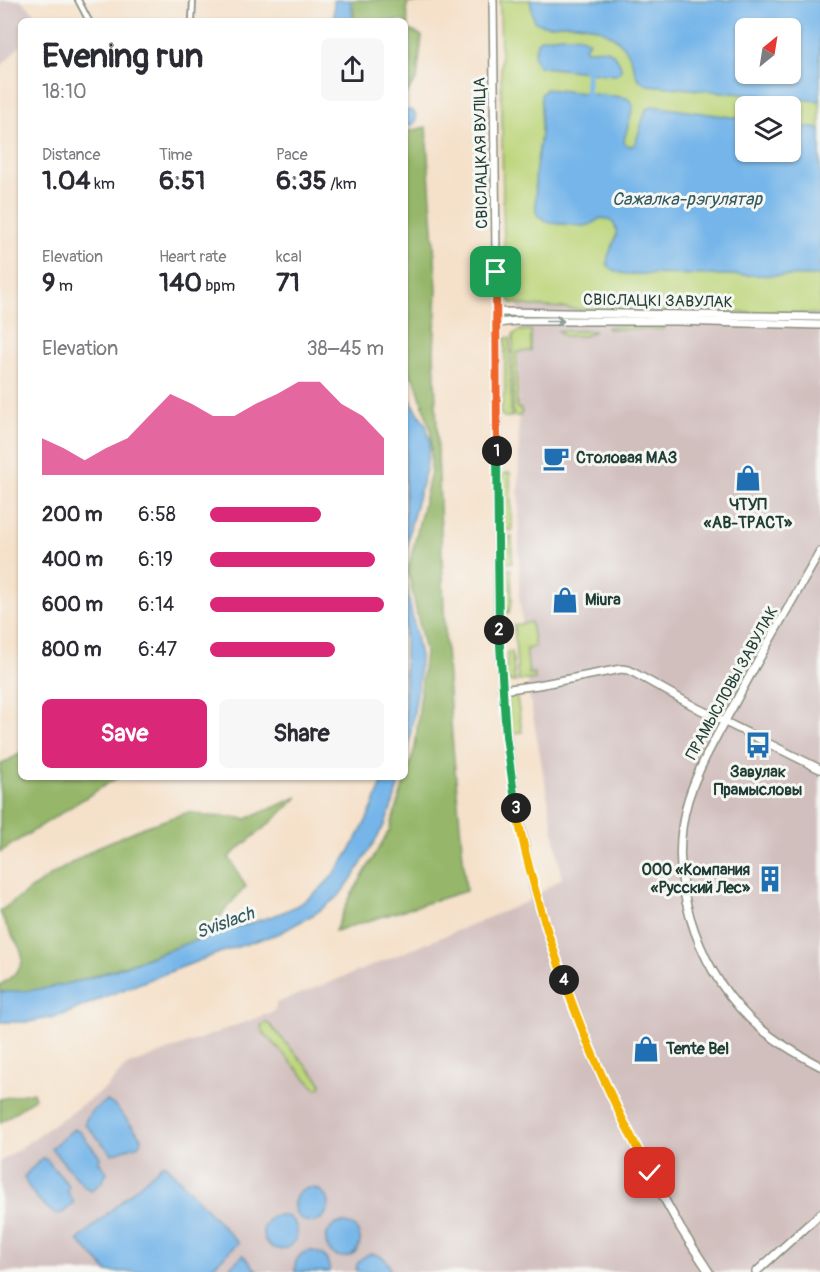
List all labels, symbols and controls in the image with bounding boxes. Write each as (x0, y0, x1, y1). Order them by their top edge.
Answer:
north arrow (735, 18, 801, 84)
map controls (735, 18, 801, 162)
text: Evening run (42, 36, 203, 77)
button: share (321, 38, 384, 101)
street label: СВІСЛАЦКАЯ ВУЛІЦА (470, 77, 492, 229)
text: 18:10 (42, 79, 87, 104)
button: layers (735, 96, 801, 162)
text: Distance (42, 145, 101, 165)
text: Time (159, 145, 192, 165)
text: Pace (276, 145, 308, 165)
text: 1.04 (42, 165, 91, 197)
text: 6:51 (159, 165, 205, 197)
text: 6:35 (276, 165, 327, 197)
text: km (91, 174, 115, 194)
text: /km (327, 174, 357, 194)
water label: Сажалка-рэгулятар (612, 188, 763, 211)
pin (470, 246, 521, 297)
text: Elevation (42, 247, 103, 267)
text: Heart rate (159, 247, 226, 267)
text: kcal (276, 247, 302, 267)
icon: arrive (479, 255, 512, 288)
text: 9 (42, 267, 55, 299)
text: 140 (159, 267, 202, 299)
text: 71 (276, 267, 300, 299)
text: m (55, 276, 73, 296)
text: bpm (202, 276, 235, 296)
street label: СВІСЛАЦКІ ЗАВУЛАК (583, 290, 733, 312)
one-way arrow (545, 315, 565, 327)
text: Elevation (42, 336, 118, 361)
text: 38–45 m (306, 336, 384, 361)
pin: 1 (482, 436, 512, 466)
text: 1 (494, 441, 500, 461)
cafe icon: Столовая МАЗ (541, 443, 571, 473)
place label: Столовая МАЗ (576, 448, 677, 468)
shop icon: ЧТУП «АВ-ТРАСТ» (733, 463, 763, 493)
place label: ЧТУП «АВ-ТРАСТ» (704, 495, 793, 533)
text: 200 m (42, 502, 103, 527)
text: 6:58 (138, 502, 176, 527)
text: 400 m (42, 547, 103, 572)
text: 6:19 (138, 547, 173, 572)
shop icon: Miura (550, 585, 580, 615)
place label: Miura (585, 590, 621, 610)
text: 600 m (42, 592, 103, 617)
text: 6:14 (138, 592, 174, 617)
street label: ПРАМЫСЛОВЫ ЗАВУЛАК (681, 603, 783, 763)
pin: 2 (484, 615, 514, 645)
text: 2 (495, 620, 503, 640)
text: 800 m (42, 637, 102, 662)
text: 6:47 (138, 637, 177, 662)
button: Save (42, 699, 207, 768)
button: Share (219, 699, 384, 768)
bus stop icon: Завулак Прамысловы (743, 730, 773, 760)
place label: Завулак Прамысловы (714, 762, 802, 800)
pin: 3 (501, 793, 531, 823)
text: 3 (512, 798, 520, 818)
place label: ООО «Компания «Русский Лес» (642, 860, 751, 898)
building icon: ООО «Компания «Русский Лес» (755, 864, 785, 894)
water label: Svislach (193, 901, 259, 944)
pin: 4 (549, 965, 579, 995)
text: 4 (559, 970, 569, 990)
shop icon: Tente Bel (631, 1034, 661, 1064)
place label: Tente Bel (665, 1039, 729, 1059)
pin (624, 1147, 675, 1198)
icon: check (633, 1156, 666, 1189)

